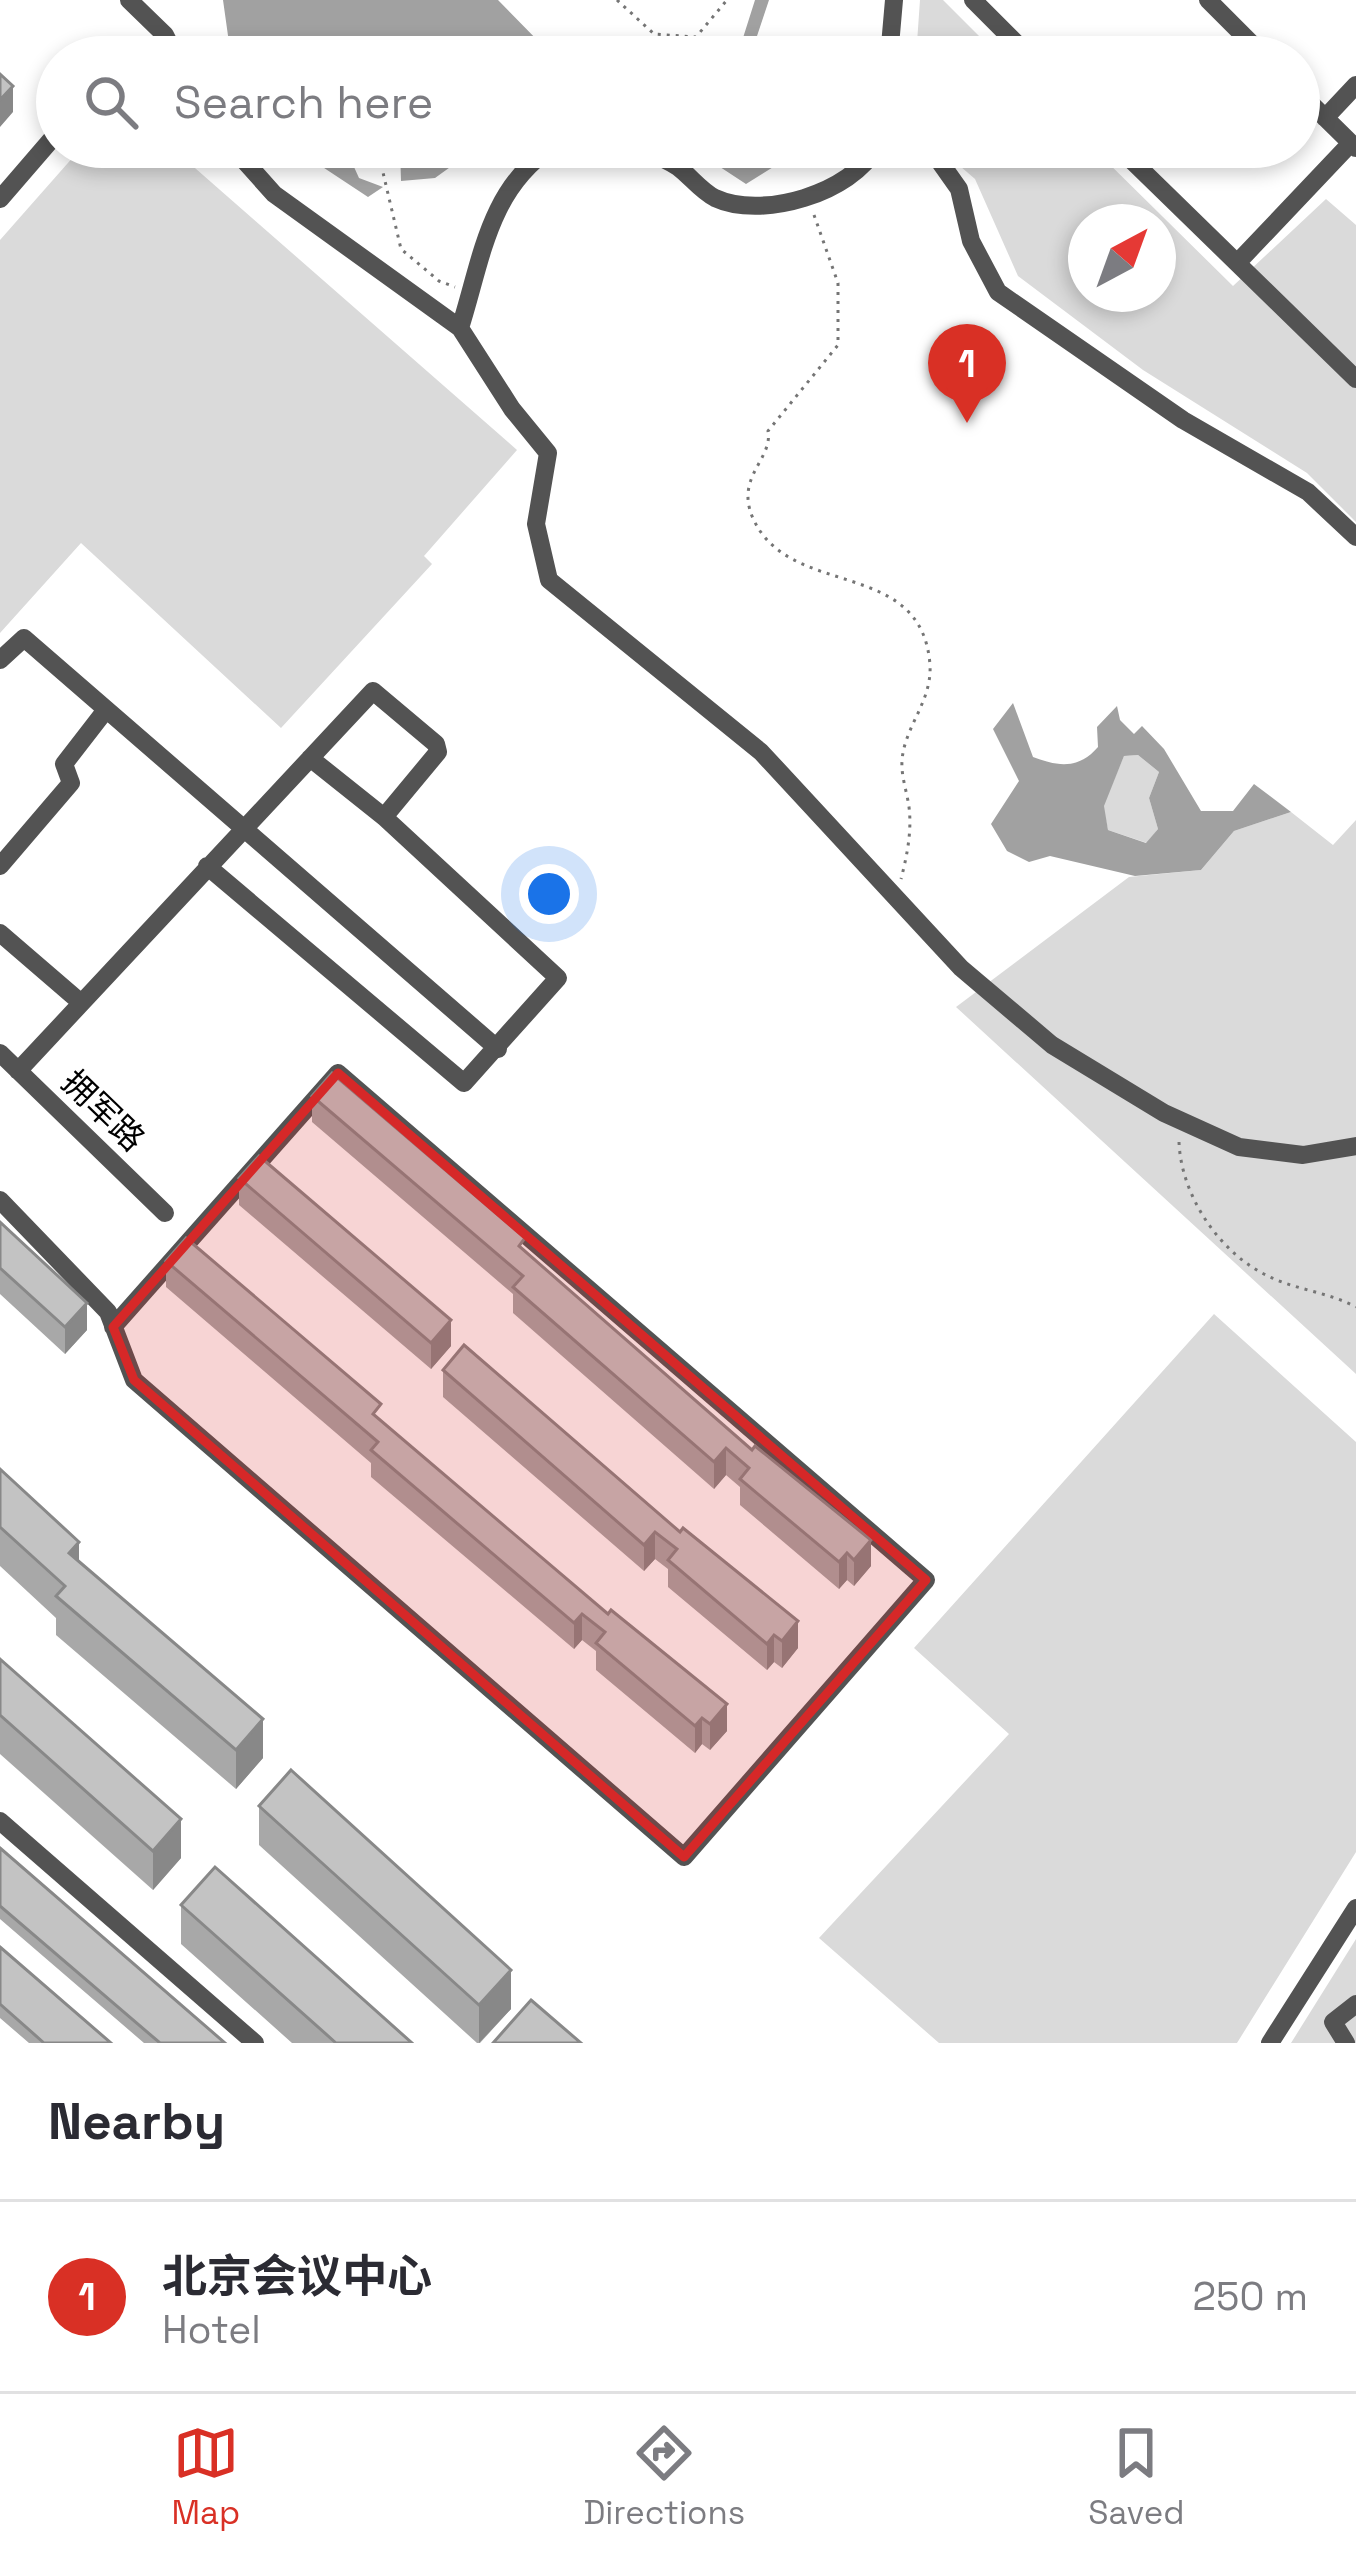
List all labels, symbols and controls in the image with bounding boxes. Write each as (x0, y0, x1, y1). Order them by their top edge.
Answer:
search box (36, 36, 1320, 168)
icon: search (78, 69, 144, 135)
text: Search here (174, 74, 433, 131)
north arrow (1068, 204, 1176, 312)
pin: 1 (928, 324, 1006, 423)
your location (519, 864, 579, 924)
street label: 拥军路 (53, 1062, 153, 1160)
text: Nearby (48, 2089, 225, 2154)
text: 北京会议中心 (162, 2248, 432, 2305)
text: 1 (78, 2272, 96, 2321)
text: 250 m (1193, 2272, 1308, 2321)
text: Hotel (162, 2305, 261, 2354)
tab: Map (172, 2420, 240, 2534)
tab: Directions (583, 2420, 745, 2534)
tab: Saved (1088, 2420, 1184, 2534)

